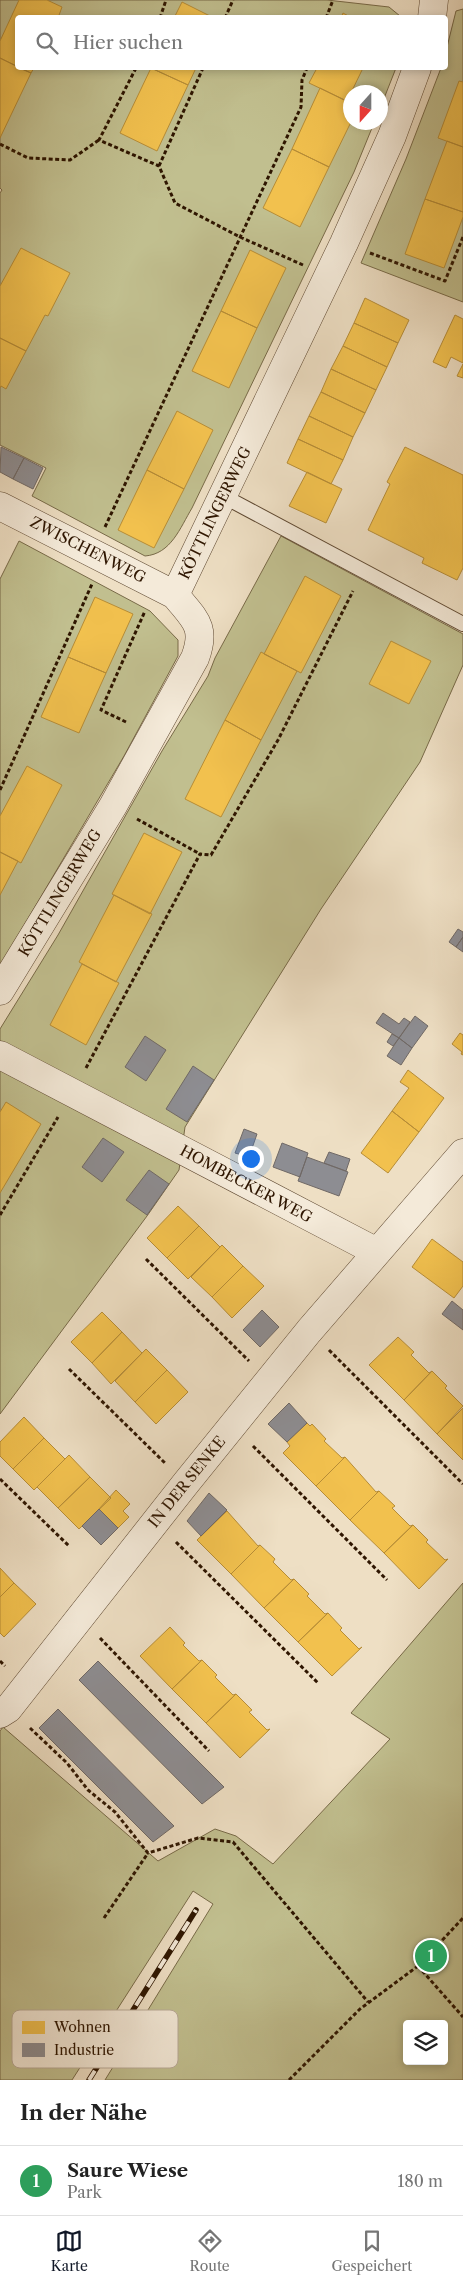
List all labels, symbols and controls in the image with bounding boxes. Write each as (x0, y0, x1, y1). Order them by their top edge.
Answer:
search box (15, 15, 448, 70)
icon: search (33, 29, 61, 57)
text: Hier suchen (73, 31, 183, 54)
north arrow (343, 85, 388, 130)
street label: KÖTTLINGERWEG (174, 443, 255, 582)
street label: ZWISCHENWEG (27, 512, 149, 587)
street label: KÖTTLINGERWEG (14, 826, 105, 960)
street label: HOMBECKER WEG (177, 1141, 316, 1226)
your location (238, 1146, 264, 1172)
street label: IN DER SENKE (144, 1432, 229, 1531)
pin: 1 (415, 1937, 447, 1975)
legend (12, 2010, 178, 2068)
text: Wohnen (53, 2018, 111, 2036)
map controls (403, 2020, 448, 2065)
button: layers (403, 2020, 448, 2065)
text: Industrie (54, 2041, 114, 2059)
text: In der Nähe (20, 2100, 147, 2125)
text: Saure Wiese (67, 2159, 188, 2182)
text: 1 (32, 2171, 40, 2191)
text: 180 m (397, 2171, 443, 2191)
text: Park (67, 2182, 102, 2202)
tab: Karte (51, 2227, 88, 2275)
tab: Route (190, 2227, 230, 2275)
tab: Gespeichert (331, 2227, 412, 2275)

